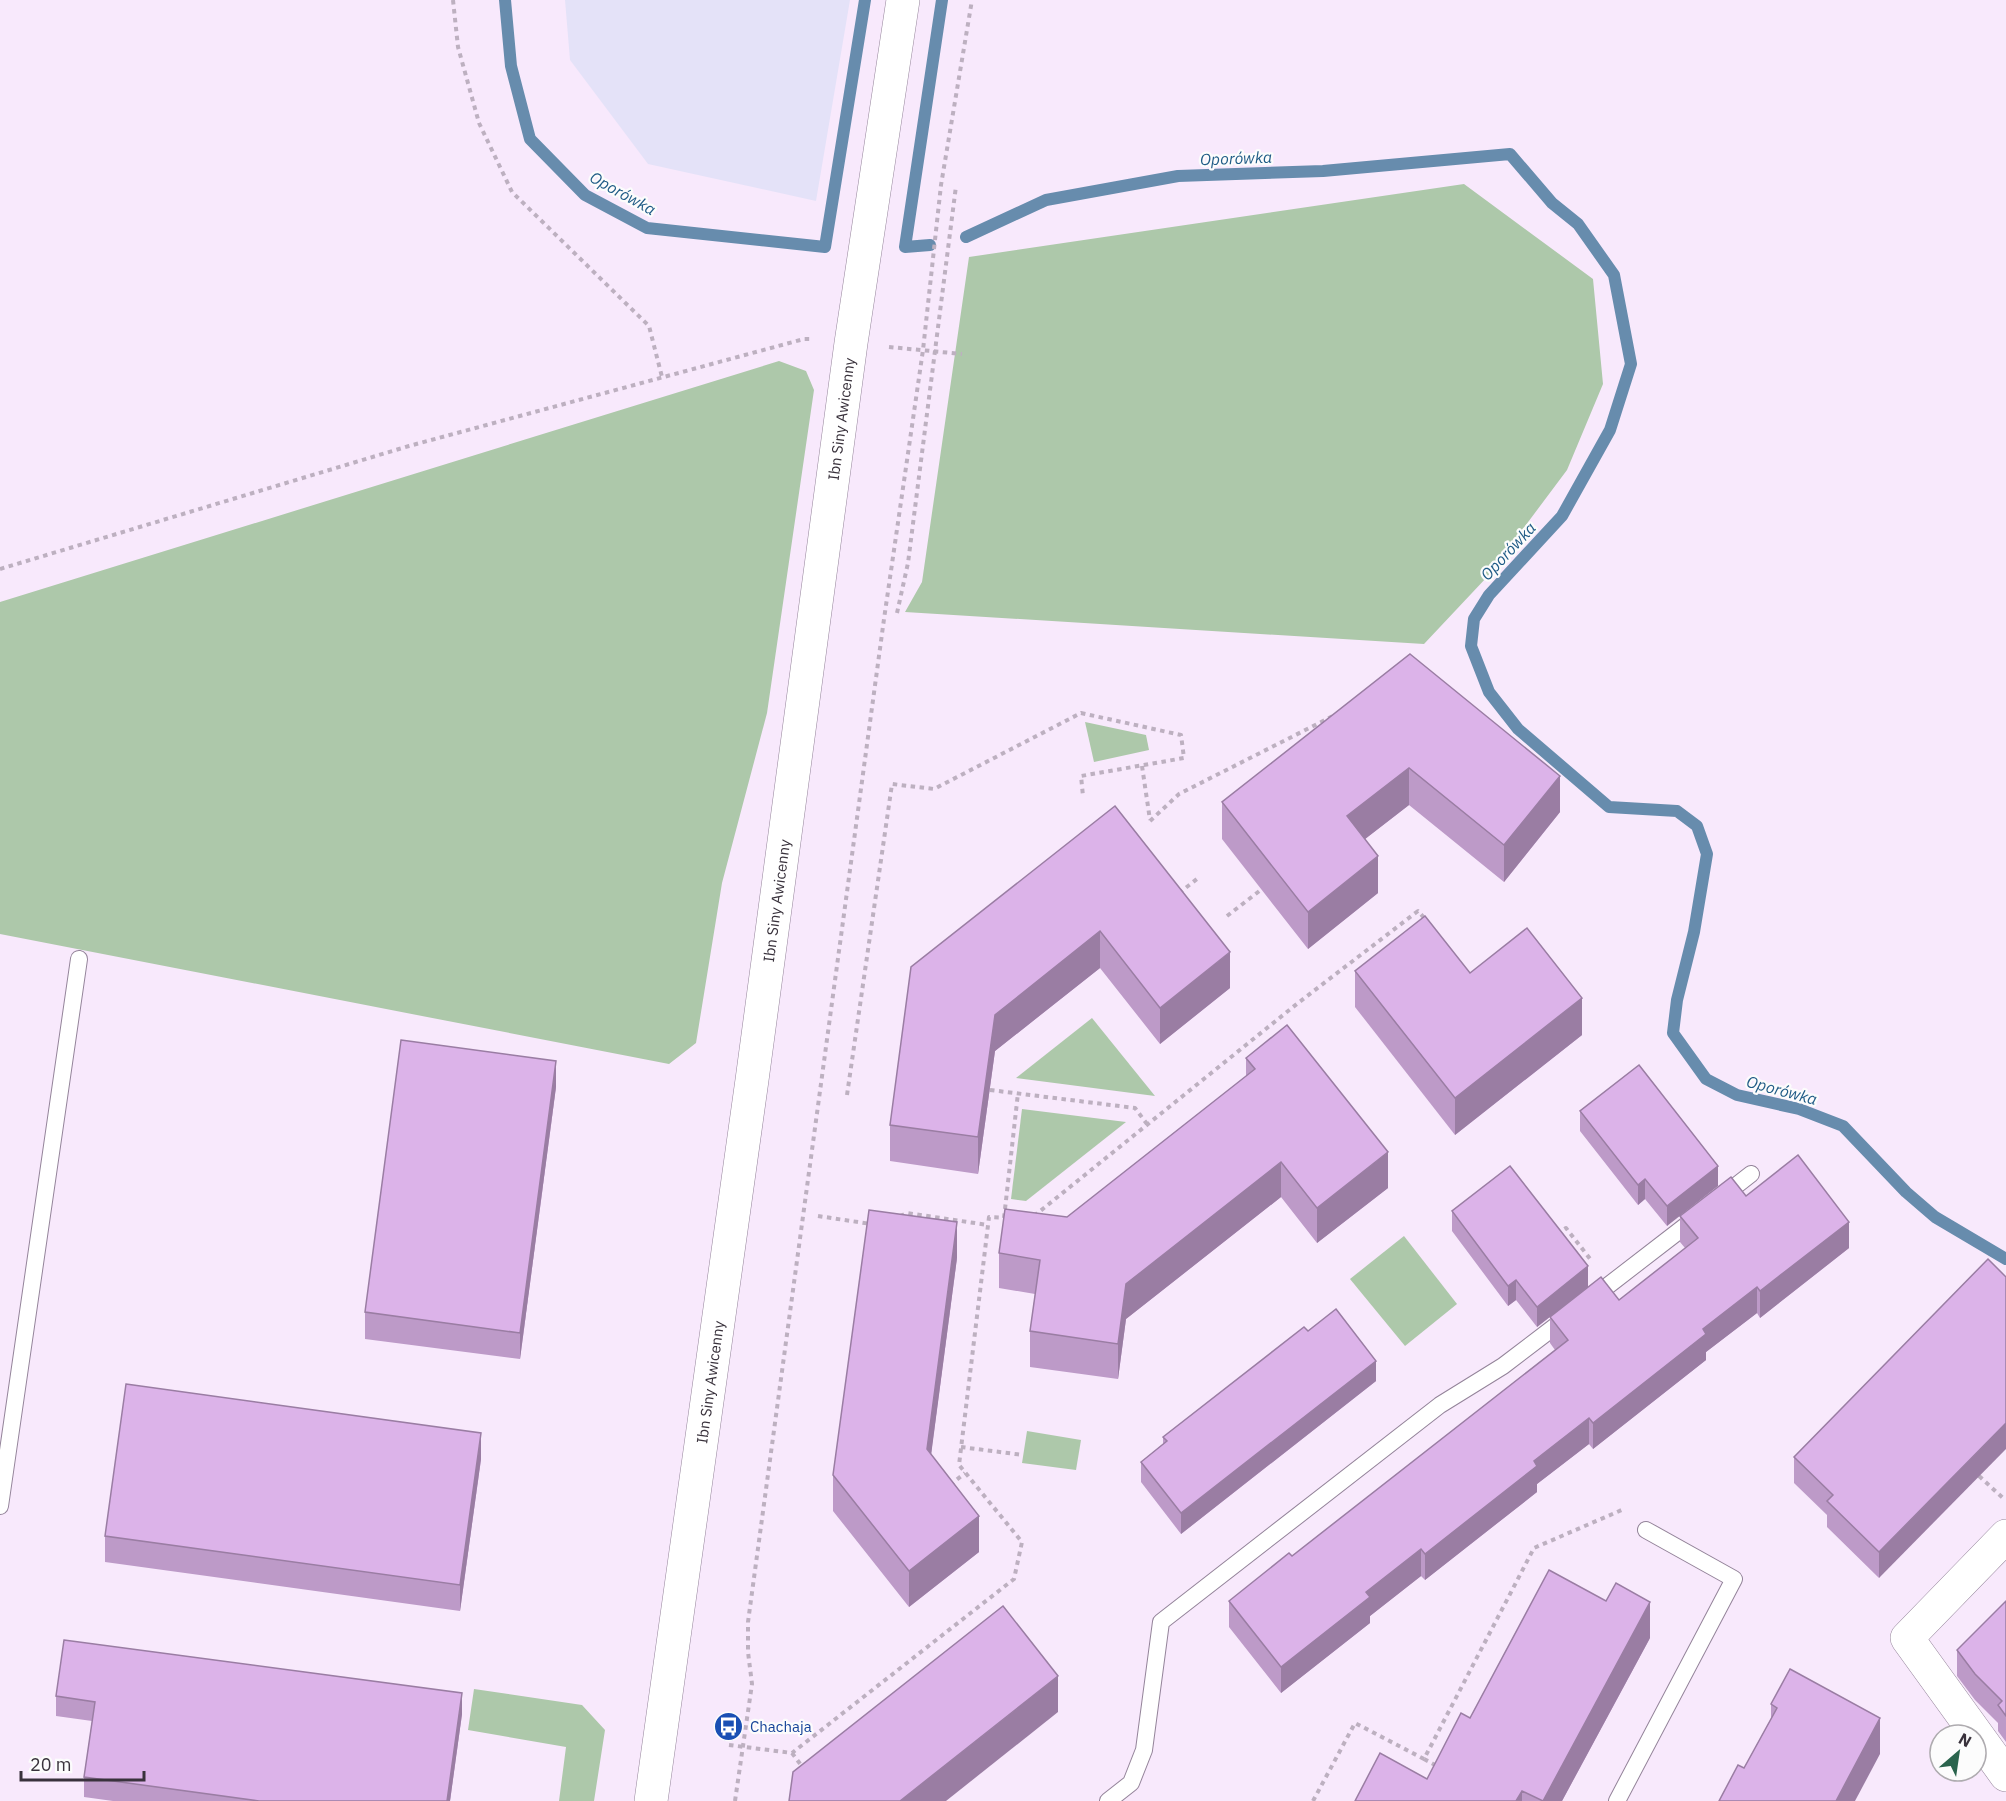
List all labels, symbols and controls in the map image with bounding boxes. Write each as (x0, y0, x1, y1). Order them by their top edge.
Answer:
water label: Oporówka (1200, 147, 1272, 169)
water label: Oporówka (587, 167, 659, 219)
street label: Ibn Siny Awicenny (823, 356, 859, 482)
water label: Oporówka (1476, 518, 1540, 584)
street label: Ibn Siny Awicenny (758, 838, 794, 963)
water label: Oporówka (1745, 1071, 1819, 1109)
street label: Ibn Siny Awicenny (692, 1319, 728, 1445)
bus stop icon: Chachaja (713, 1710, 745, 1742)
place label: Chachaja (750, 1717, 812, 1736)
north arrow (1928, 1723, 1988, 1783)
text: N (1955, 1728, 1975, 1751)
scale bar (21, 1744, 144, 1782)
text: 20 m (30, 1753, 72, 1776)

